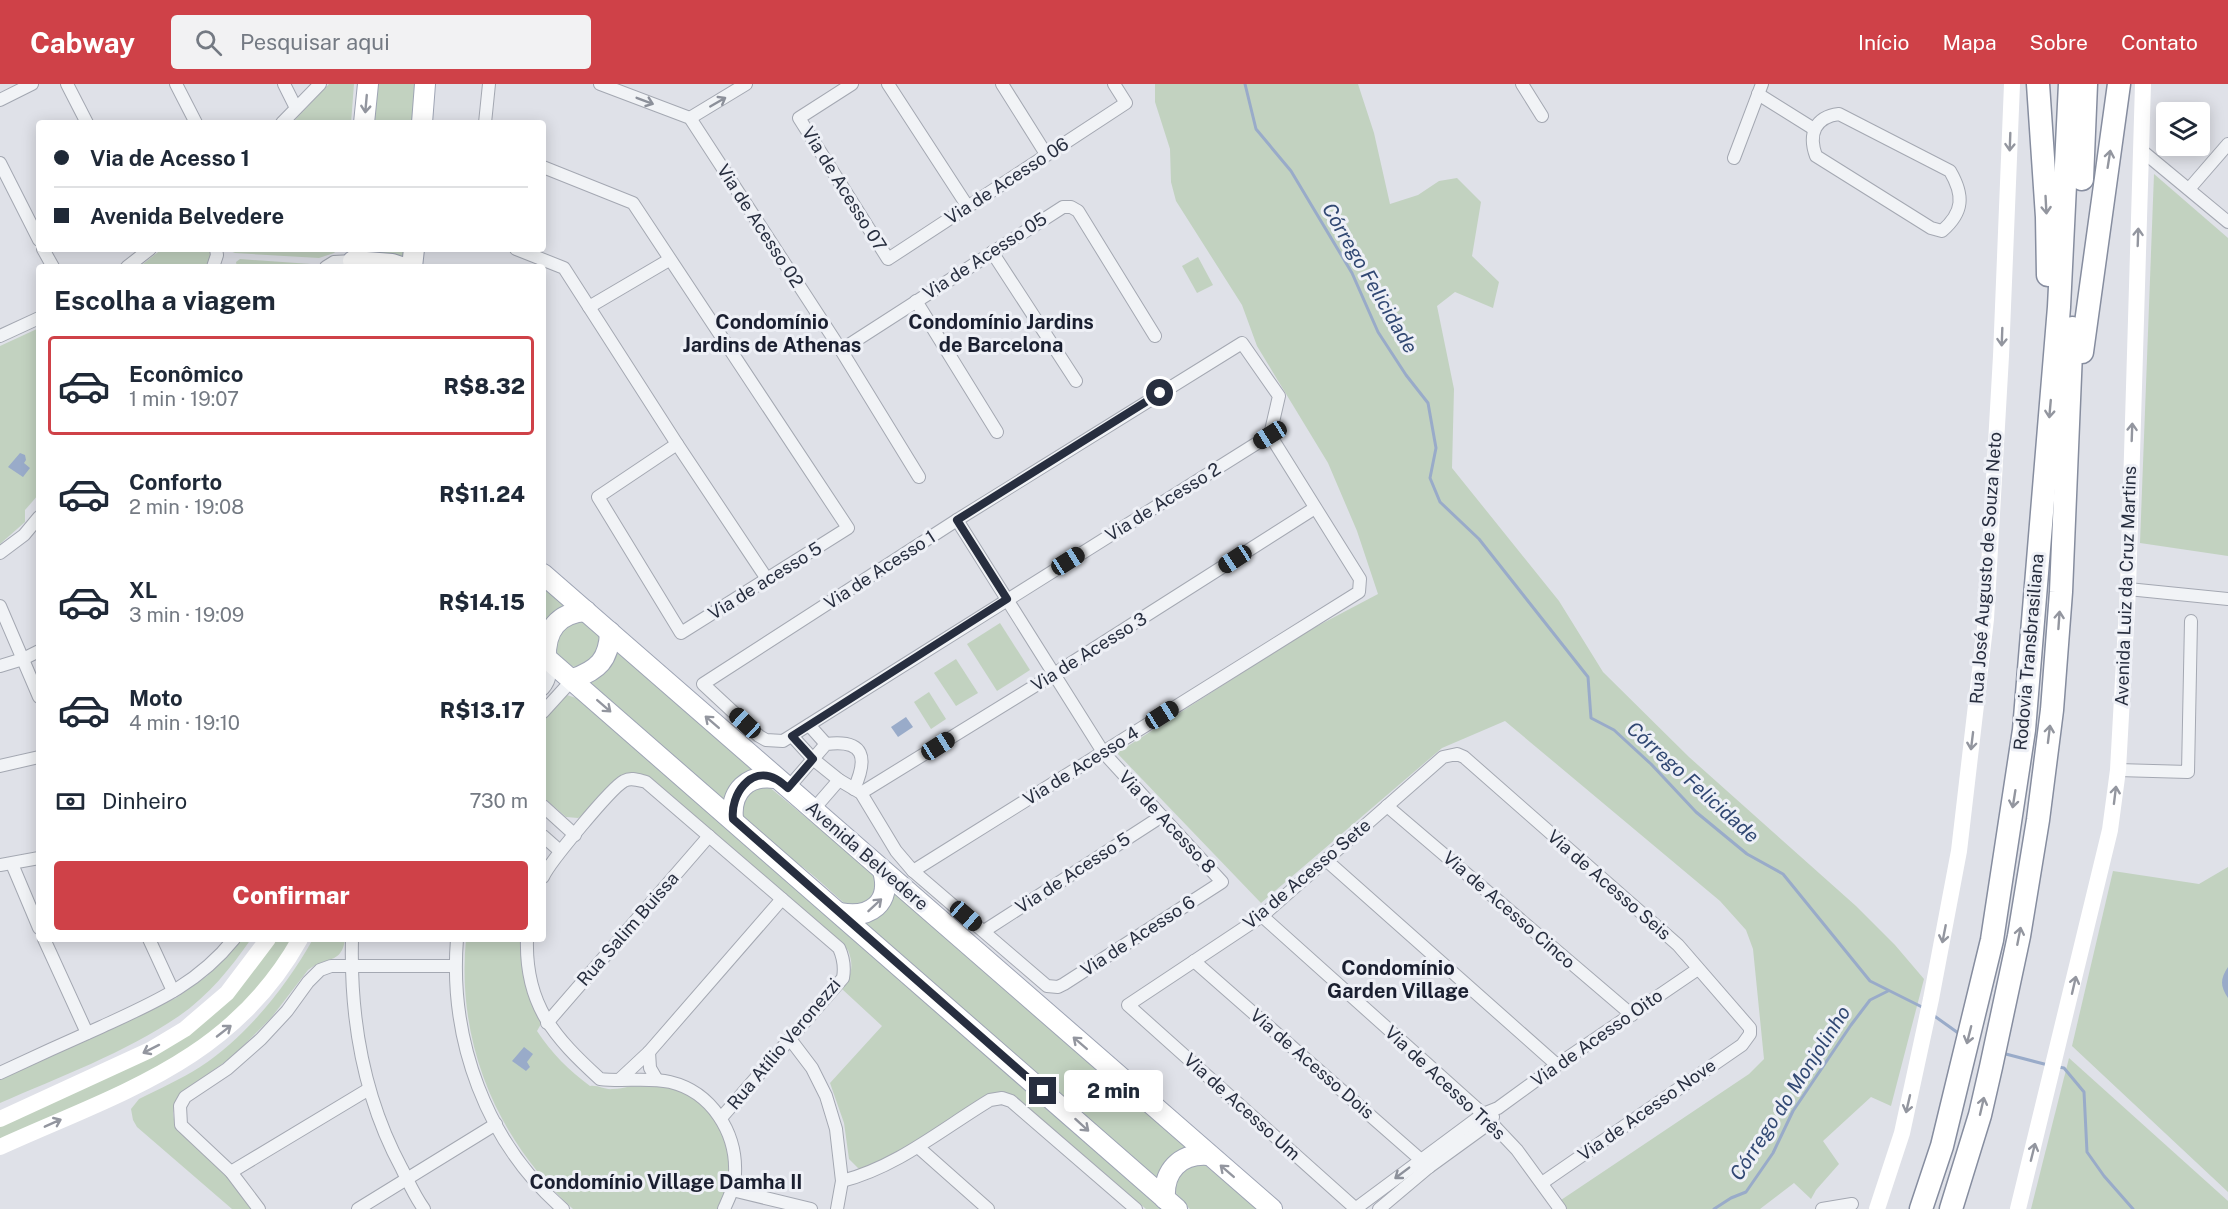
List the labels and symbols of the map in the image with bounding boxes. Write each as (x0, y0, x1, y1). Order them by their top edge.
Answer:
one-way arrow (360, 93, 371, 113)
one-way arrow (709, 95, 726, 107)
one-way arrow (635, 96, 654, 107)
street label: Via de Acesso 07 (798, 123, 891, 255)
one-way arrow (2005, 132, 2016, 152)
street label: Via de Acesso 06 (941, 133, 1072, 228)
one-way arrow (2104, 150, 2115, 170)
street label: Via de Acesso 02 (713, 160, 808, 291)
one-way arrow (2041, 195, 2052, 215)
water label: Córrego Felicidade (1317, 199, 1423, 358)
street label: Via de Acesso 05 (919, 208, 1051, 303)
one-way arrow (2132, 228, 2144, 248)
district label: Condomínio Jardins de Athenas (683, 310, 861, 357)
district label: Condomínio Jardins de Barcelona (908, 310, 1094, 357)
one-way arrow (1997, 327, 2008, 347)
route start (1146, 379, 1173, 406)
one-way arrow (2044, 398, 2055, 418)
car (1250, 418, 1290, 452)
one-way arrow (2127, 423, 2138, 443)
street label: Rua José Augusto de Souza Neto (1966, 431, 2005, 705)
street label: Via de Acesso 2 (1101, 458, 1224, 545)
street label: Avenida Luiz da Cruz Martins (2111, 465, 2140, 707)
street label: Via de Acesso 1 (820, 526, 939, 613)
street label: Via de acesso 5 (704, 537, 825, 624)
car (1215, 542, 1255, 576)
car (1048, 544, 1088, 578)
street label: Rodovia Transbrasiliana (2009, 552, 2048, 751)
street label: Via de Acesso 3 (1027, 608, 1150, 696)
one-way arrow (2053, 610, 2064, 630)
car (1142, 698, 1182, 732)
one-way arrow (596, 699, 611, 713)
car (726, 704, 764, 742)
one-way arrow (704, 715, 719, 729)
water label: Córrego Felicidade (1622, 716, 1764, 848)
street label: Via de Acesso 4 (1019, 722, 1142, 810)
one-way arrow (2044, 725, 2055, 745)
car (918, 729, 958, 763)
one-way arrow (1966, 731, 1977, 750)
street label: Via de Acesso 8 (1114, 766, 1220, 877)
one-way arrow (2109, 785, 2120, 805)
one-way arrow (2008, 788, 2019, 808)
street label: Avenida Belvedere (802, 797, 933, 914)
street label: Via de Acesso Sete (1239, 814, 1375, 933)
street label: Via de Acesso Seis (1543, 825, 1675, 944)
street label: Via de Acesso 5 (1011, 828, 1134, 917)
street label: Via de Acesso Cinco (1439, 847, 1580, 973)
street label: Rua Salim Buissa (572, 867, 683, 990)
street label: Via de Acesso 6 (1077, 891, 1199, 980)
car (947, 897, 985, 935)
one-way arrow (867, 898, 882, 913)
one-way arrow (1938, 923, 1949, 943)
one-way arrow (2014, 926, 2025, 946)
district label: Condomínio Garden Village (1327, 956, 1469, 1003)
street label: Rua Atílio Veronezzi (723, 974, 845, 1114)
one-way arrow (2068, 976, 2080, 995)
street label: Via de Acesso Oito (1527, 984, 1666, 1091)
water label: Córrego do Monjolinho (1725, 1001, 1855, 1185)
street label: Via de Acesso Dois (1246, 1004, 1378, 1123)
street label: Via de Acesso Três (1381, 1021, 1510, 1144)
one-way arrow (216, 1025, 232, 1038)
one-way arrow (1962, 1025, 1974, 1044)
one-way arrow (1073, 1036, 1088, 1050)
one-way arrow (142, 1044, 160, 1056)
street label: Via de Acesso Um (1180, 1049, 1305, 1164)
street label: Via de Acesso Nove (1574, 1054, 1720, 1165)
callout: 2 min (1064, 1070, 1163, 1112)
route end (1029, 1077, 1056, 1104)
one-way arrow (1902, 1094, 1914, 1113)
one-way arrow (1977, 1097, 1988, 1116)
one-way arrow (44, 1117, 62, 1128)
one-way arrow (1074, 1118, 1089, 1132)
one-way arrow (2027, 1143, 2039, 1162)
one-way arrow (1220, 1164, 1235, 1178)
one-way arrow (1394, 1167, 1410, 1180)
district label: Condomínio Village Damha II (530, 1170, 802, 1194)

